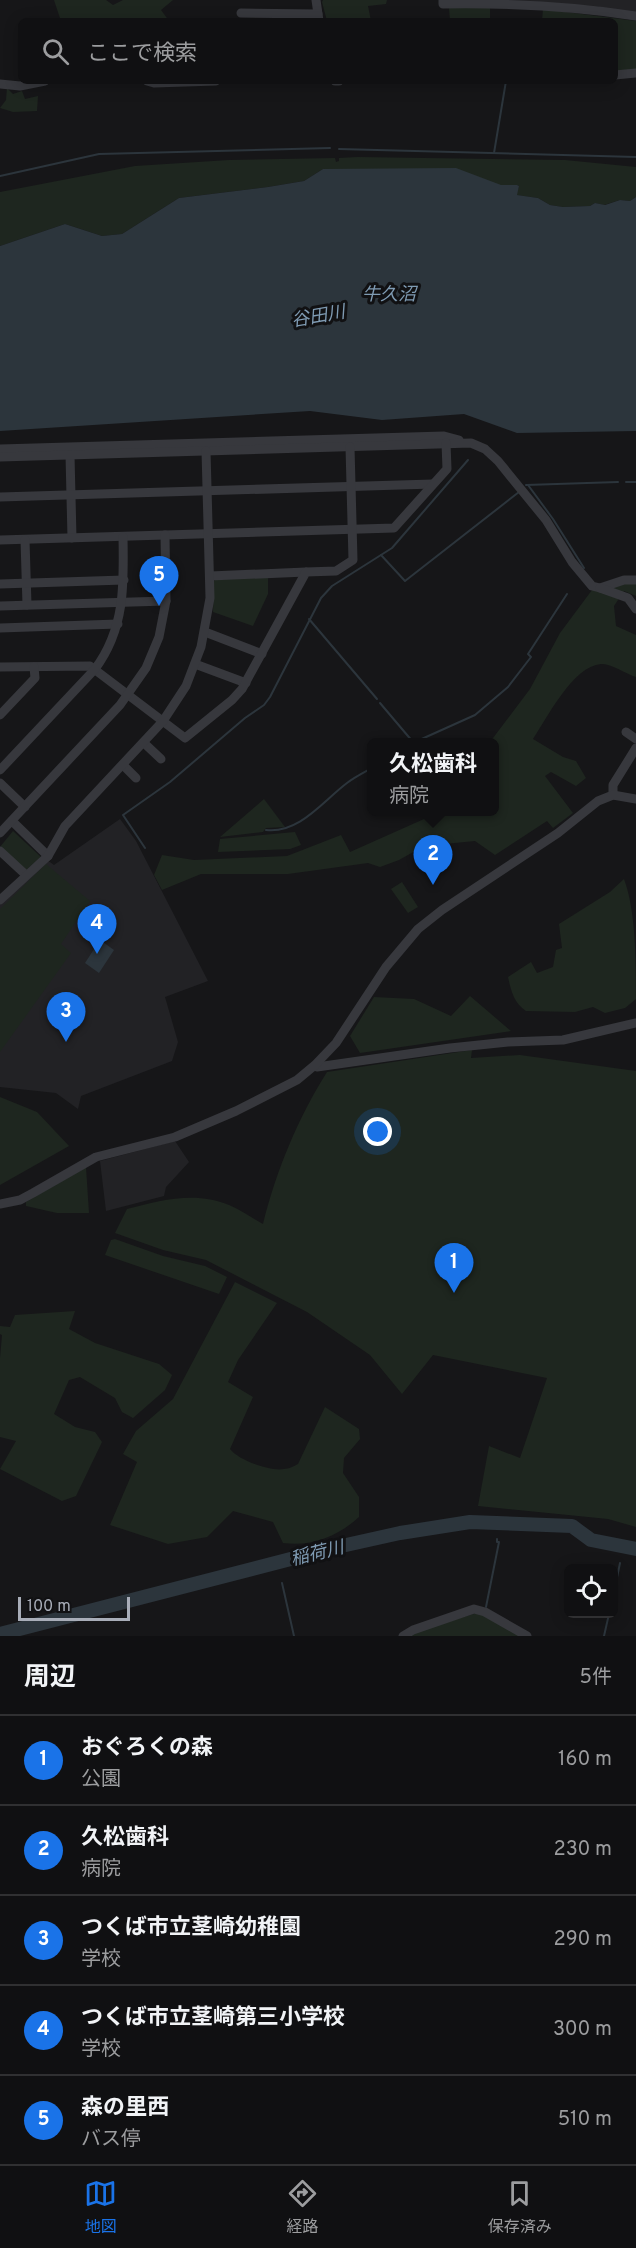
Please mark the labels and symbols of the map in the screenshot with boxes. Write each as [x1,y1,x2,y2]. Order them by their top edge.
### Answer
water label: 牛久沼 [362,284,419,307]
water label: 谷田川 [290,301,349,333]
pin: 5 [140,556,178,606]
pin: 2 [414,836,452,885]
pin: 4 [78,904,116,954]
pin: 3 [46,992,86,1042]
your location [363,1117,392,1146]
pin: 1 [434,1244,474,1293]
water label: 稲荷川 [288,1536,348,1572]
scale bar [18,1594,130,1622]

